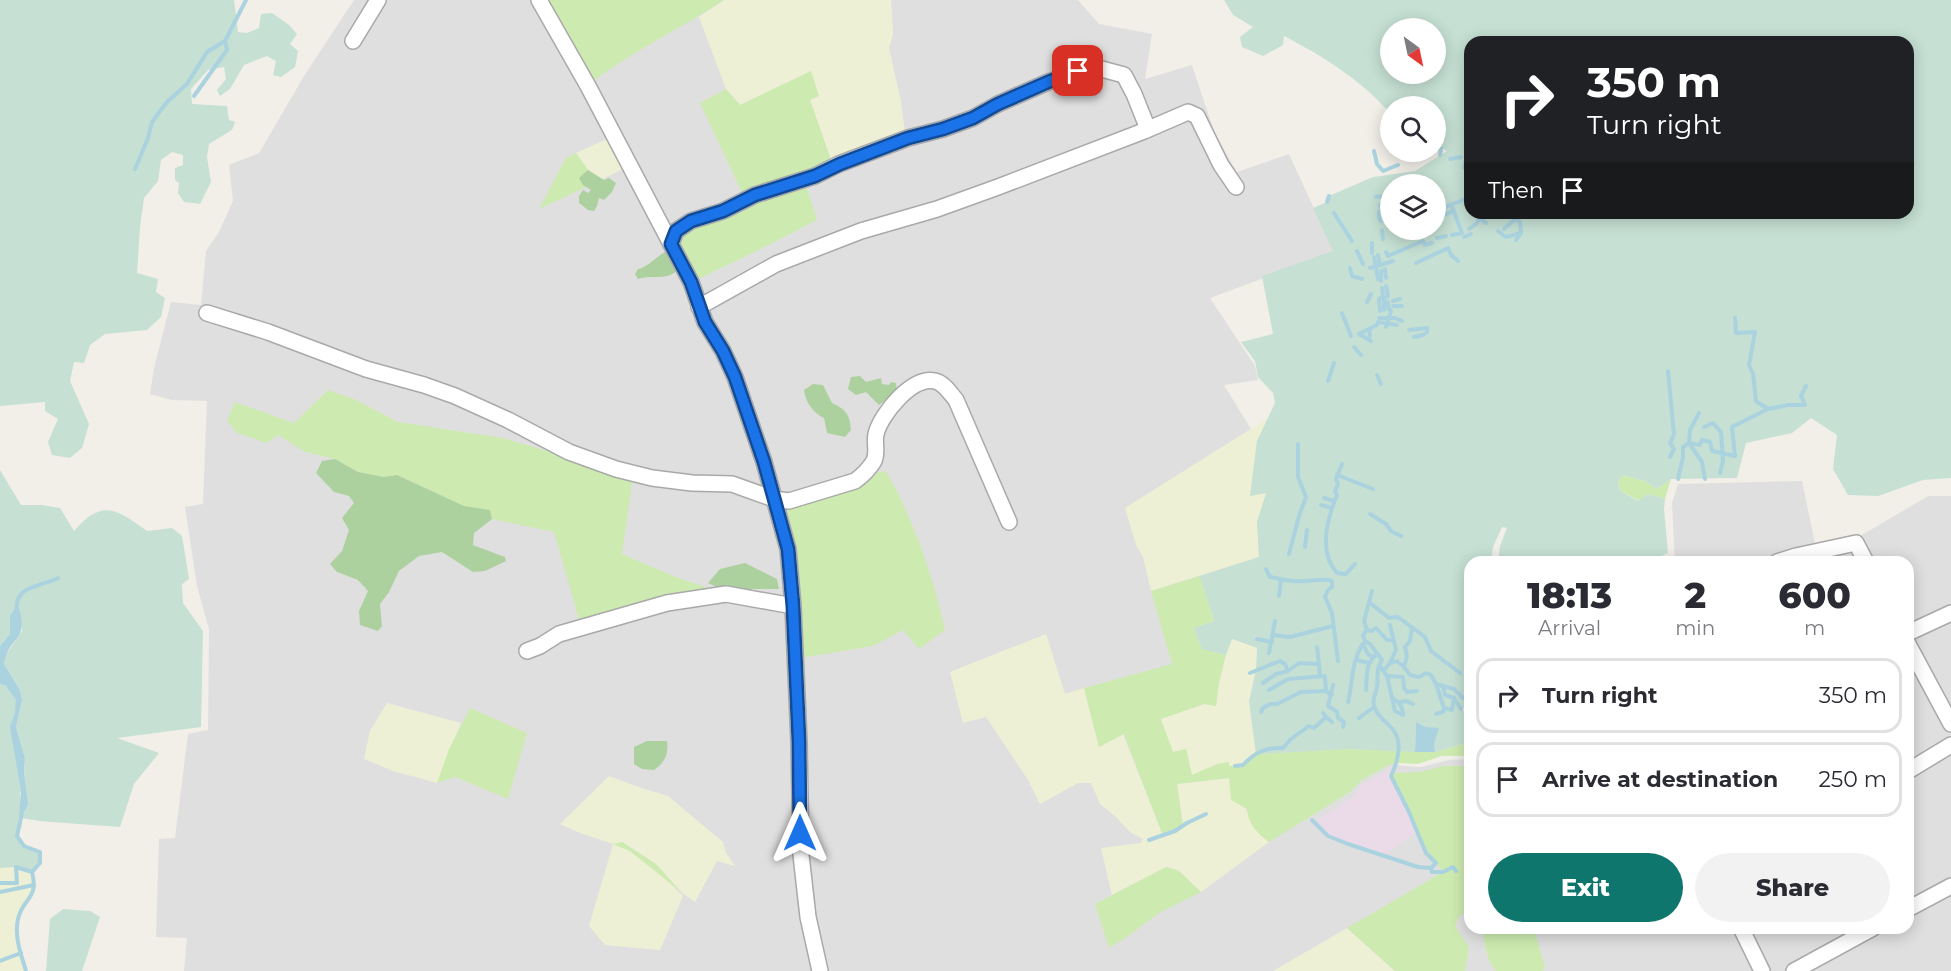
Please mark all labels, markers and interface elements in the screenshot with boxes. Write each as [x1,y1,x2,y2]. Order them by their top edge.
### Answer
north arrow [1380,18,1446,84]
map controls [1380,18,1446,240]
pin [1052,45,1103,96]
icon: arrive [1061,54,1094,87]
text: 350 m [1587,56,1721,108]
icon: right [1488,60,1566,138]
button: search [1380,96,1446,162]
text: Turn right [1587,108,1722,141]
button: layers [1380,174,1446,240]
icon: arrive [1556,174,1589,207]
text: Then [1488,177,1544,204]
text: 18:13 [1527,573,1612,617]
text: 2 [1684,573,1706,617]
text: 600 [1778,573,1851,617]
text: Arrival [1538,616,1601,640]
text: min [1675,616,1715,640]
text: m [1804,616,1825,640]
icon: right [1491,679,1524,712]
text: Turn right [1542,682,1657,709]
text: 350 m [1819,682,1887,709]
icon: arrive [1491,763,1524,796]
text: Arrive at destination [1542,766,1778,793]
text: 250 m [1818,766,1887,793]
position arrow [768,801,832,865]
button: Exit [1488,853,1683,922]
button: Share [1695,853,1890,922]

